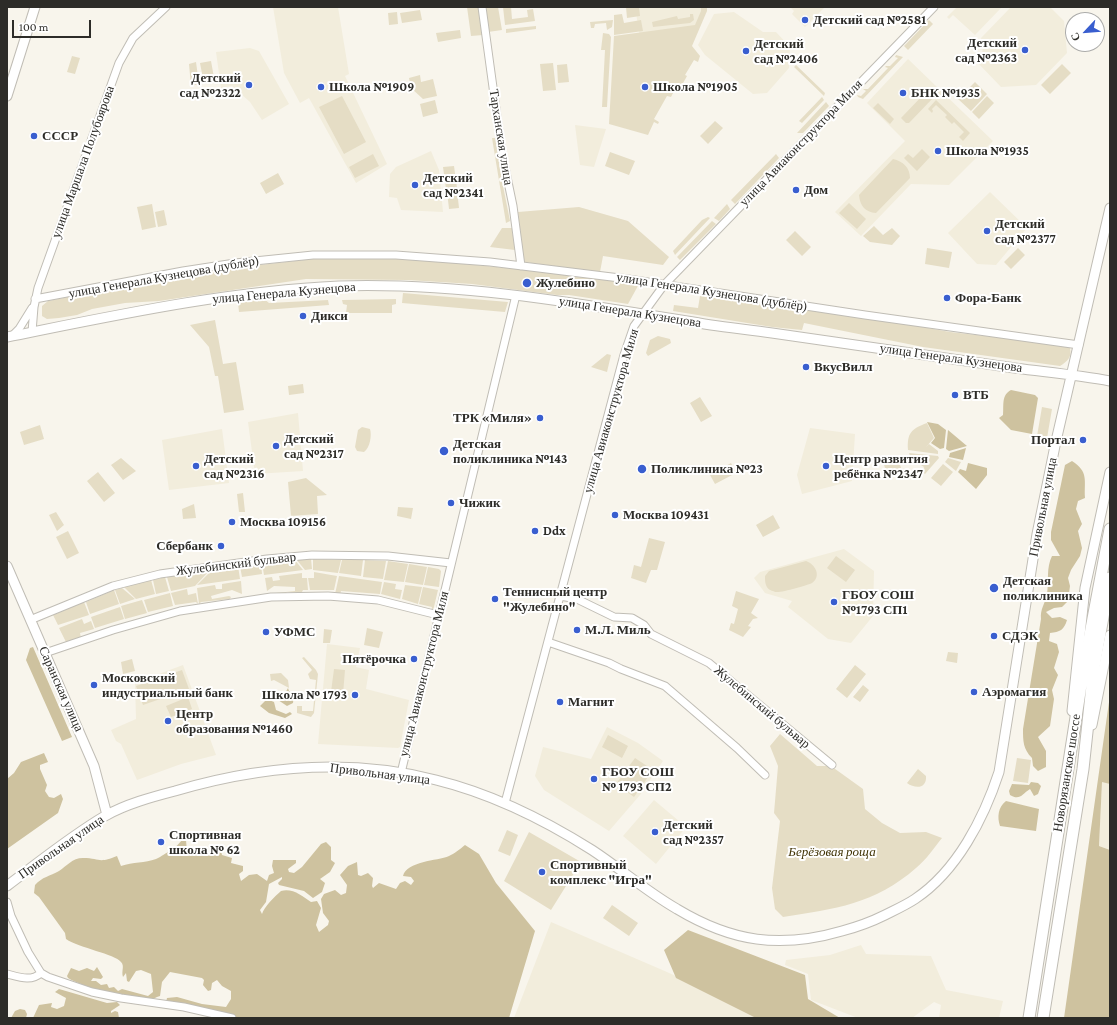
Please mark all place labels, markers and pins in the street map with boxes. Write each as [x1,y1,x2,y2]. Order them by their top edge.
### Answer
place label: Детский сад №2581 [813,12,926,28]
marker: Детский сад №2581 [800,15,810,25]
place label: Детский сад №2363 [955,35,1017,66]
place label: Детский сад №2406 [754,36,818,67]
marker: Детский сад №2363 [1020,45,1030,55]
marker: Детский сад №2406 [741,46,751,56]
place label: Детский сад №2322 [180,70,241,101]
place label: Школа №1909 [329,79,414,95]
place label: Школа №1905 [653,79,738,95]
marker: Детский сад №2322 [244,80,254,90]
marker: Школа №1909 [316,82,326,92]
marker: Школа №1905 [640,82,650,92]
place label: БНК №1935 [911,85,980,101]
marker: БНК №1935 [898,88,908,98]
place label: СССР [42,128,78,144]
marker: СССР [29,131,39,141]
place label: Школа №1935 [946,143,1029,159]
marker: Школа №1935 [933,146,943,156]
place label: Детский сад №2341 [423,170,483,201]
marker: Детский сад №2341 [410,180,420,190]
place label: Дом [804,182,828,198]
marker: Дом [791,185,801,195]
place label: Детский сад №2377 [995,216,1056,247]
marker: Детский сад №2377 [982,226,992,236]
place label: Жулебино [536,275,595,291]
marker: Жулебино [521,277,533,289]
place label: Фора-Банк [955,290,1021,306]
marker: Фора-Банк [942,293,952,303]
place label: Дикси [311,308,348,324]
marker: Дикси [298,311,308,321]
place label: ВкусВилл [814,359,873,375]
marker: ВкусВилл [801,362,811,372]
place label: ВТБ [963,387,989,403]
marker: ВТБ [950,390,960,400]
place label: ТРК «Миля» [453,410,532,426]
marker: ТРК «Миля» [535,413,545,423]
place label: Детский сад №2317 [284,431,344,462]
place label: Портал [1031,432,1075,448]
marker: Портал [1078,435,1088,445]
place label: Детская поликлиника №143 [453,436,567,467]
marker: Детский сад №2317 [271,441,281,451]
marker: Детская поликлиника №143 [438,445,450,457]
place label: Детский сад №2316 [204,451,265,482]
place label: Центр развития ребёнка №2347 [834,451,928,482]
marker: Детский сад №2316 [191,461,201,471]
place label: Поликлиника №23 [651,461,763,477]
marker: Центр развития ребёнка №2347 [821,461,831,471]
marker: Поликлиника №23 [636,463,648,475]
place label: Чижик [459,495,500,511]
marker: Чижик [446,498,456,508]
place label: Москва 109431 [623,507,709,523]
marker: Москва 109431 [610,510,620,520]
place label: Москва 109156 [240,514,326,530]
marker: Москва 109156 [227,517,237,527]
place label: Ddx [543,523,566,539]
marker: Ddx [530,526,540,536]
place label: Сбербанк [156,538,213,554]
marker: Сбербанк [216,541,226,551]
place label: Детская поликлиника [1003,573,1083,604]
marker: Детская поликлиника [988,582,1000,594]
place label: Теннисный центр "Жулебино" [503,584,607,615]
place label: ГБОУ СОШ №1793 СП1 [842,587,914,618]
marker: Теннисный центр "Жулебино" [490,594,500,604]
marker: ГБОУ СОШ №1793 СП1 [829,597,839,607]
place label: М.Л. Миль [585,622,651,638]
place label: УФМС [274,624,315,640]
marker: М.Л. Миль [572,625,582,635]
marker: УФМС [261,627,271,637]
place label: СДЭК [1002,628,1038,644]
marker: СДЭК [989,631,999,641]
place label: Пятёрочка [342,651,406,667]
marker: Пятёрочка [409,654,419,664]
place label: Московский индустриальный банк [102,670,233,701]
marker: Московский индустриальный банк [89,680,99,690]
place label: Аэромагия [982,684,1046,700]
place label: Школа № 1793 [262,687,347,703]
marker: Аэромагия [969,687,979,697]
marker: Школа № 1793 [350,690,360,700]
place label: Магнит [568,694,614,710]
marker: Магнит [555,697,565,707]
place label: Центр образования №1460 [176,706,293,737]
marker: Центр образования №1460 [163,716,173,726]
place label: ГБОУ СОШ № 1793 СП2 [602,764,674,795]
marker: ГБОУ СОШ № 1793 СП2 [589,774,599,784]
place label: Детский сад №2357 [663,817,724,848]
place label: Спортивная школа № 62 [169,827,241,858]
marker: Детский сад №2357 [650,827,660,837]
marker: Спортивная школа № 62 [156,837,166,847]
place label: Спортивный комплекс "Игра" [550,857,652,888]
marker: Спортивный комплекс "Игра" [537,867,547,877]

